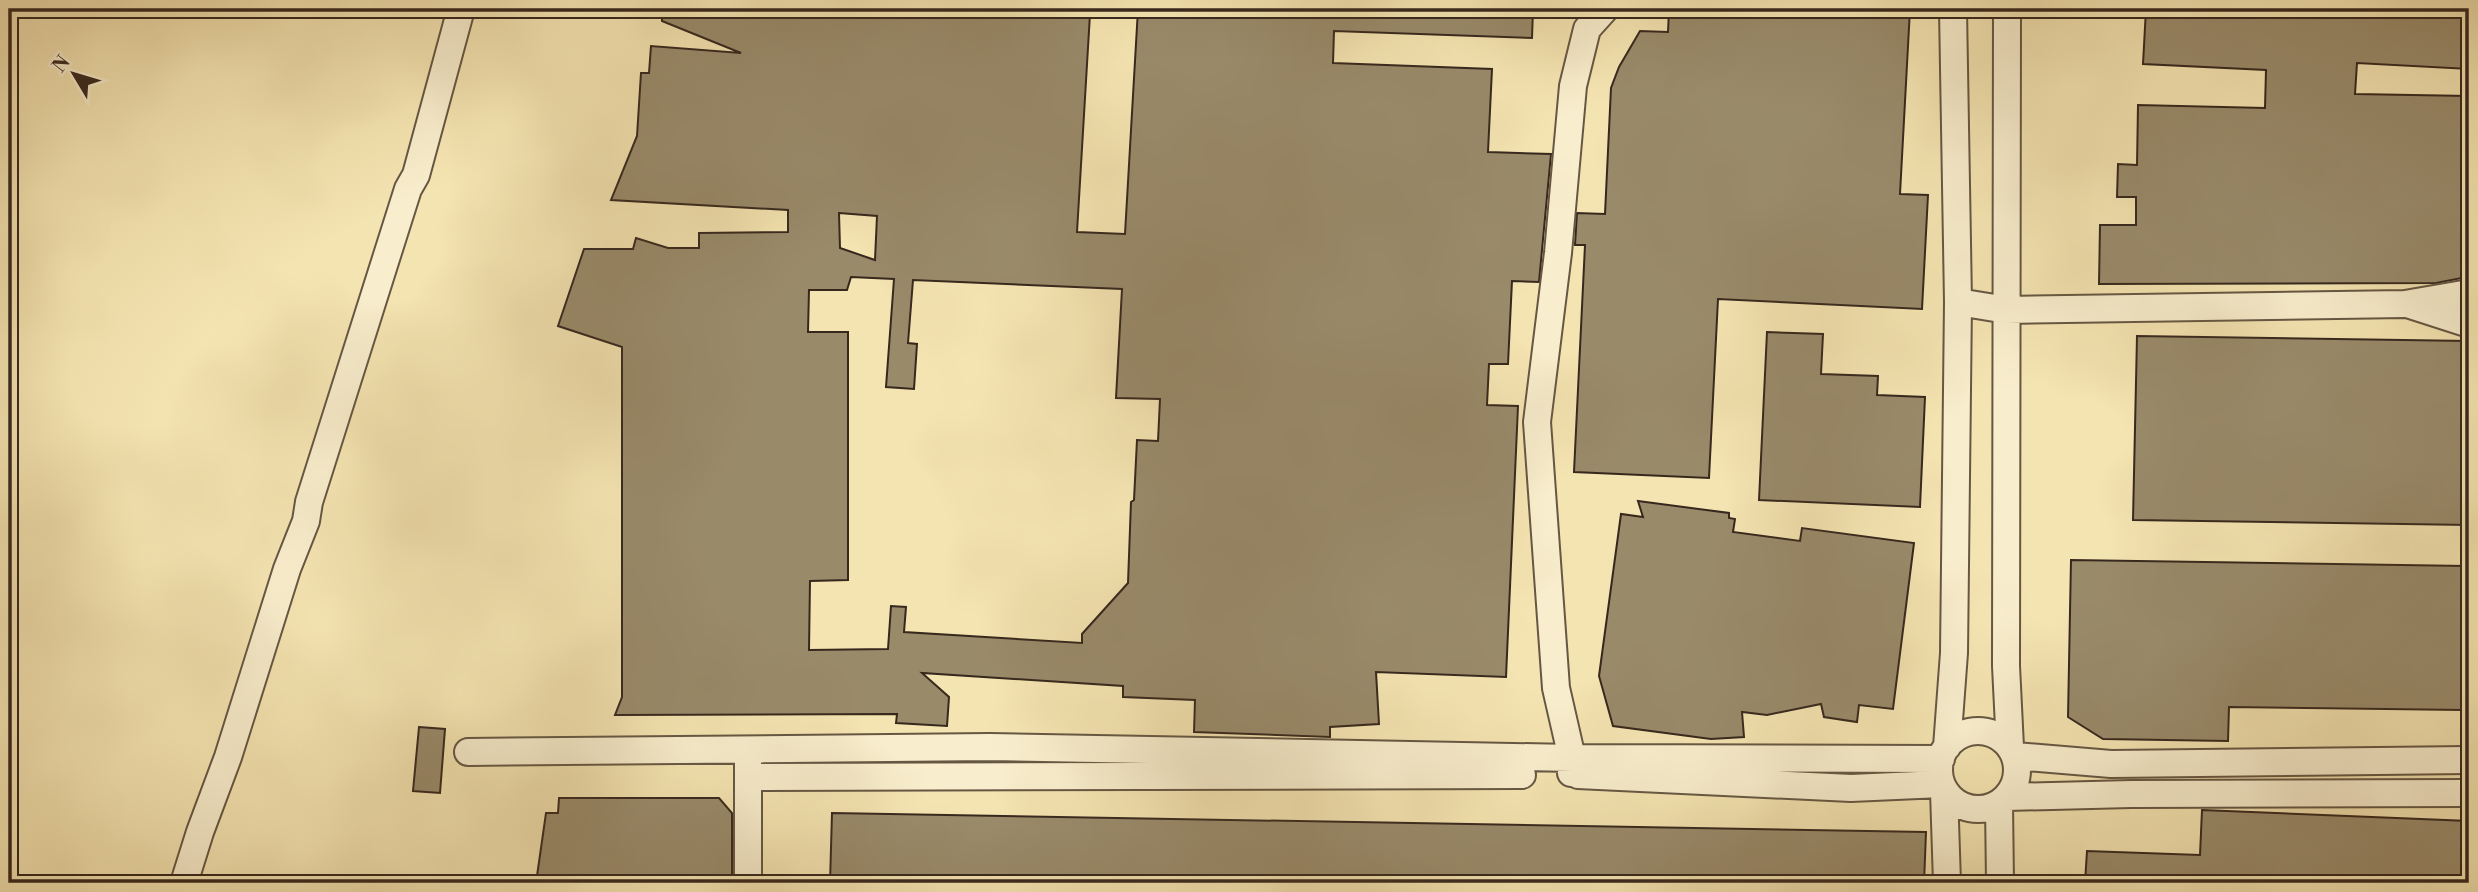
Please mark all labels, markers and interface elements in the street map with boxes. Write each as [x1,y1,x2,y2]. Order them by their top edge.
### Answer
north arrow [38,38,108,108]
text: N [47,51,75,77]

